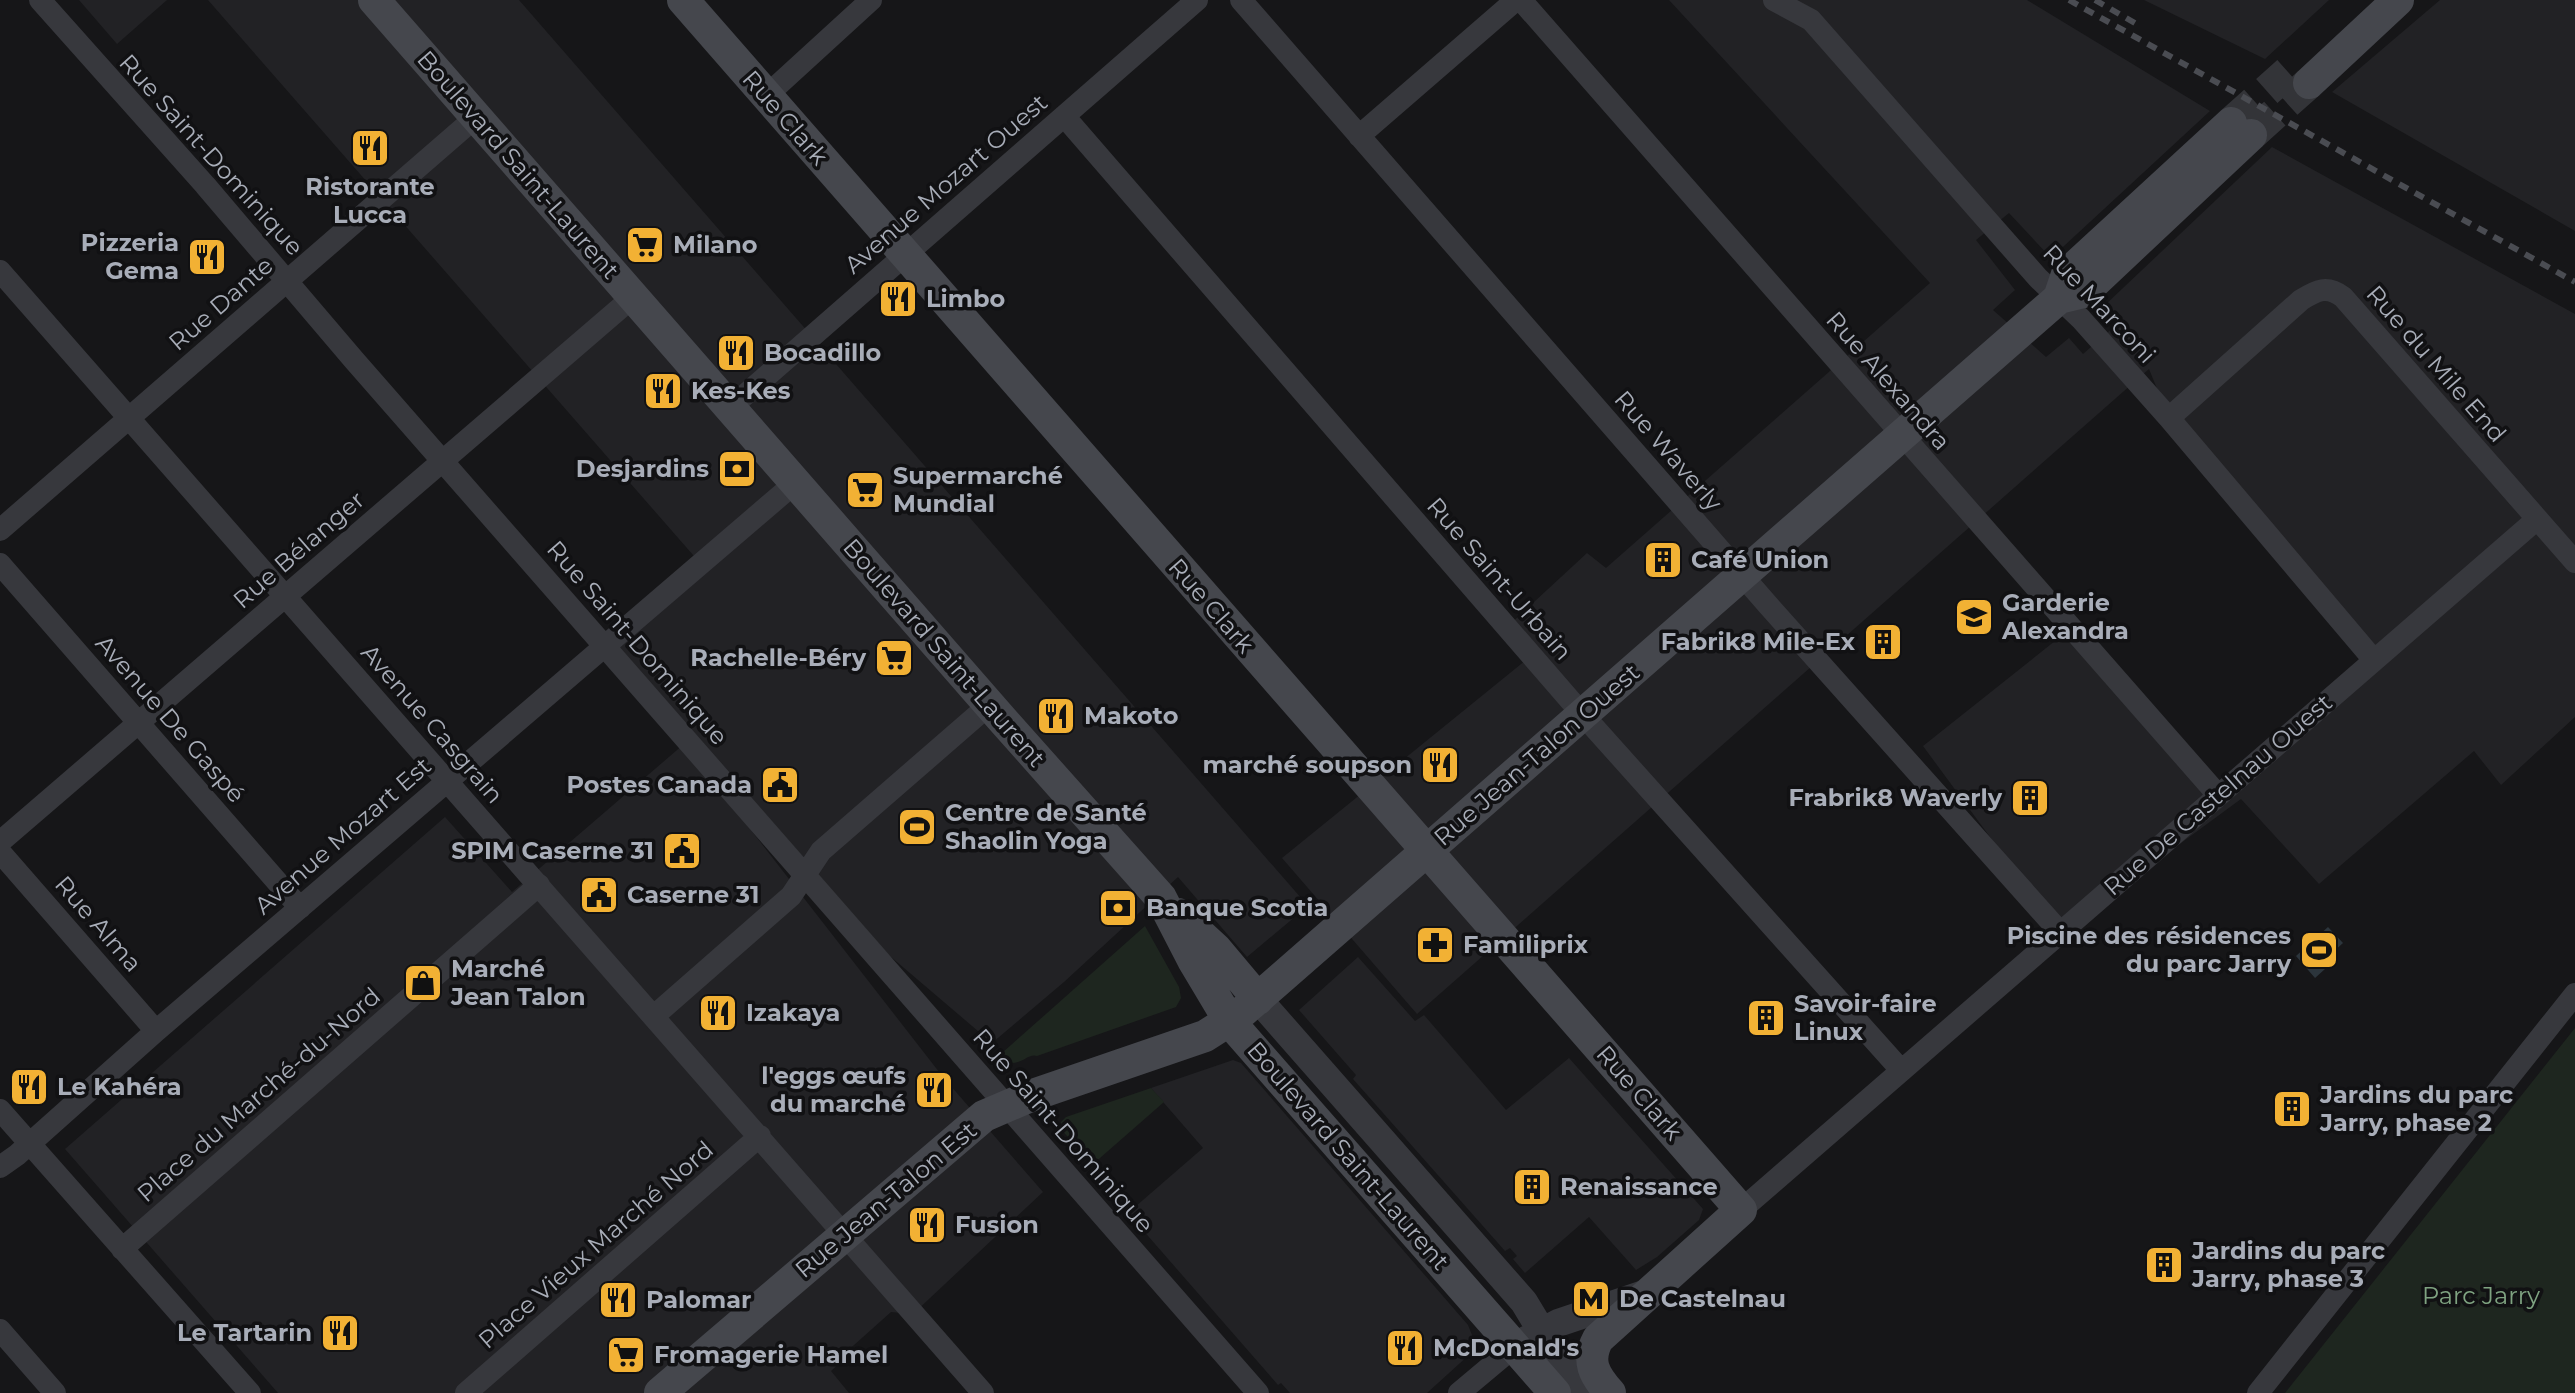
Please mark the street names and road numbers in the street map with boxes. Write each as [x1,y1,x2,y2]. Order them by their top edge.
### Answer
street label: Boulevard Saint-Laurent [411,45,626,285]
street label: Rue Saint-Dominique [113,48,309,261]
street label: Rue Clark [736,65,835,171]
street label: Avenue Mozart Ouest [838,87,1053,280]
street label: Rue Marconi [2037,238,2162,369]
street label: Rue Dante [163,251,279,357]
street label: Rue du Mile End [2360,279,2512,448]
street label: Rue Alexandra [1820,305,1956,456]
street label: Rue Waverly [1608,385,1728,517]
street label: Rue Bélanger [227,485,370,614]
street label: Rue Saint-Urbain [1421,491,1578,666]
street label: Boulevard Saint-Laurent [837,533,1052,773]
street label: Rue Saint-Dominique [541,535,734,751]
street label: Rue Clark [1162,553,1261,659]
street label: Avenue De Gaspé [90,629,251,808]
street label: Avenue Casgrain [355,638,509,809]
street label: Rue Jean-Talon Ouest [1428,657,1645,852]
street label: Rue De Castelnau Ouest [2098,687,2338,902]
street label: Avenue Mozart Est [248,751,437,920]
street label: Rue Alma [49,870,148,978]
street label: Place du Marché-du-Nord [131,981,386,1208]
street label: Rue Saint-Dominique [967,1023,1160,1239]
street label: Boulevard Saint-Laurent [1241,1036,1456,1276]
street label: Rue Clark [1590,1040,1689,1146]
street label: Rue Jean-Talon Est [789,1115,982,1284]
street label: Place Vieux Marché Nord [472,1135,719,1354]

